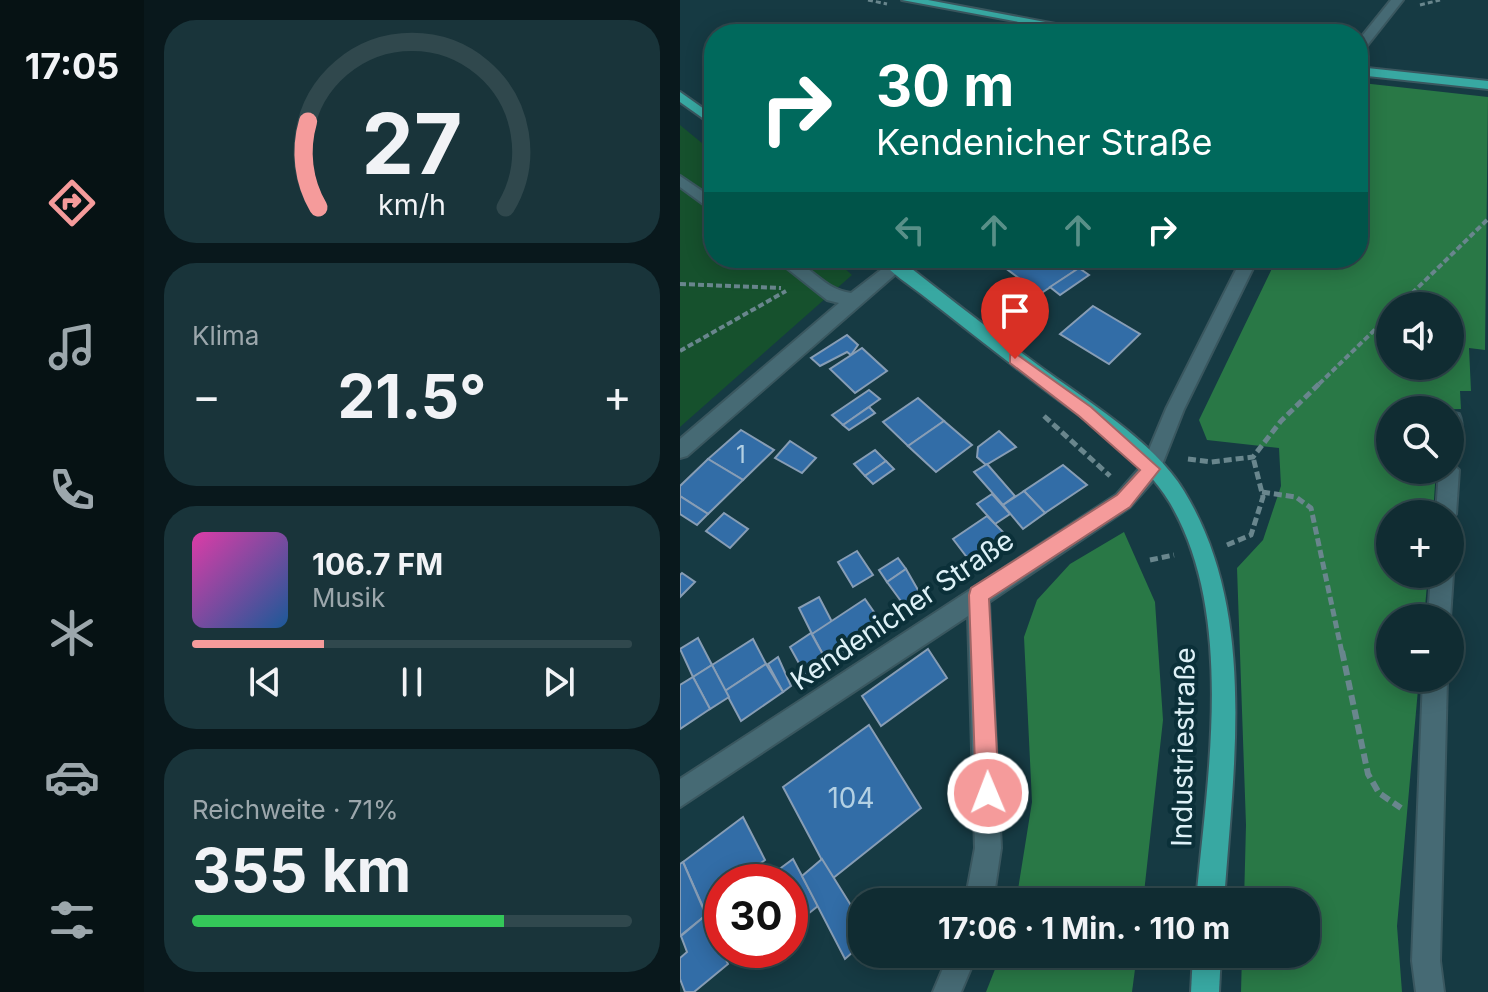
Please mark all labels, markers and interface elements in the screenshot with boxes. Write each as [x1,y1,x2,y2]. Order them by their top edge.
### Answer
text: 17:05 [25,44,119,88]
text: 30 m [876,52,1014,120]
icon: right [744,56,848,160]
text: 27 [362,92,462,193]
text: Kendenicher Straße [876,120,1212,164]
icon: directions [44,175,100,231]
text: km/h [378,187,446,222]
icon: left [888,208,932,252]
icon: ahead [972,208,1016,252]
icon: ahead [1056,208,1100,252]
icon: right [1140,208,1184,252]
pin [981,277,1049,359]
icon: arrive [993,289,1037,333]
map controls [1376,292,1464,692]
button: sound [1376,292,1464,380]
icon: music [44,319,100,375]
text: Klima [192,320,259,351]
text: 21.5° [338,360,486,432]
text: − [192,369,221,423]
text: + [603,369,632,423]
button: search [1376,396,1464,484]
house number: 1 [736,440,746,469]
icon: phone [44,462,100,518]
button: + [1376,500,1464,588]
street label: Kendenicher Straße [784,523,1020,697]
text: 106.7 FM [312,546,443,582]
text: Musik [312,582,385,613]
button: − [1376,604,1464,692]
icon: climate [44,605,100,661]
street label: Industriestraße [1164,647,1202,847]
icon: previous [243,660,287,704]
icon: pause [390,660,434,704]
icon: next [537,660,581,704]
icon: car [44,749,100,805]
position arrow [946,751,1030,835]
house number: 104 [827,781,875,815]
text: Reichweite · 71% [192,794,399,825]
text: 355 km [192,834,411,906]
speed limit sign: 30 [704,864,808,968]
icon: filters [44,892,100,948]
text: 17:06 · 1 Min. · 110 m [938,910,1230,946]

